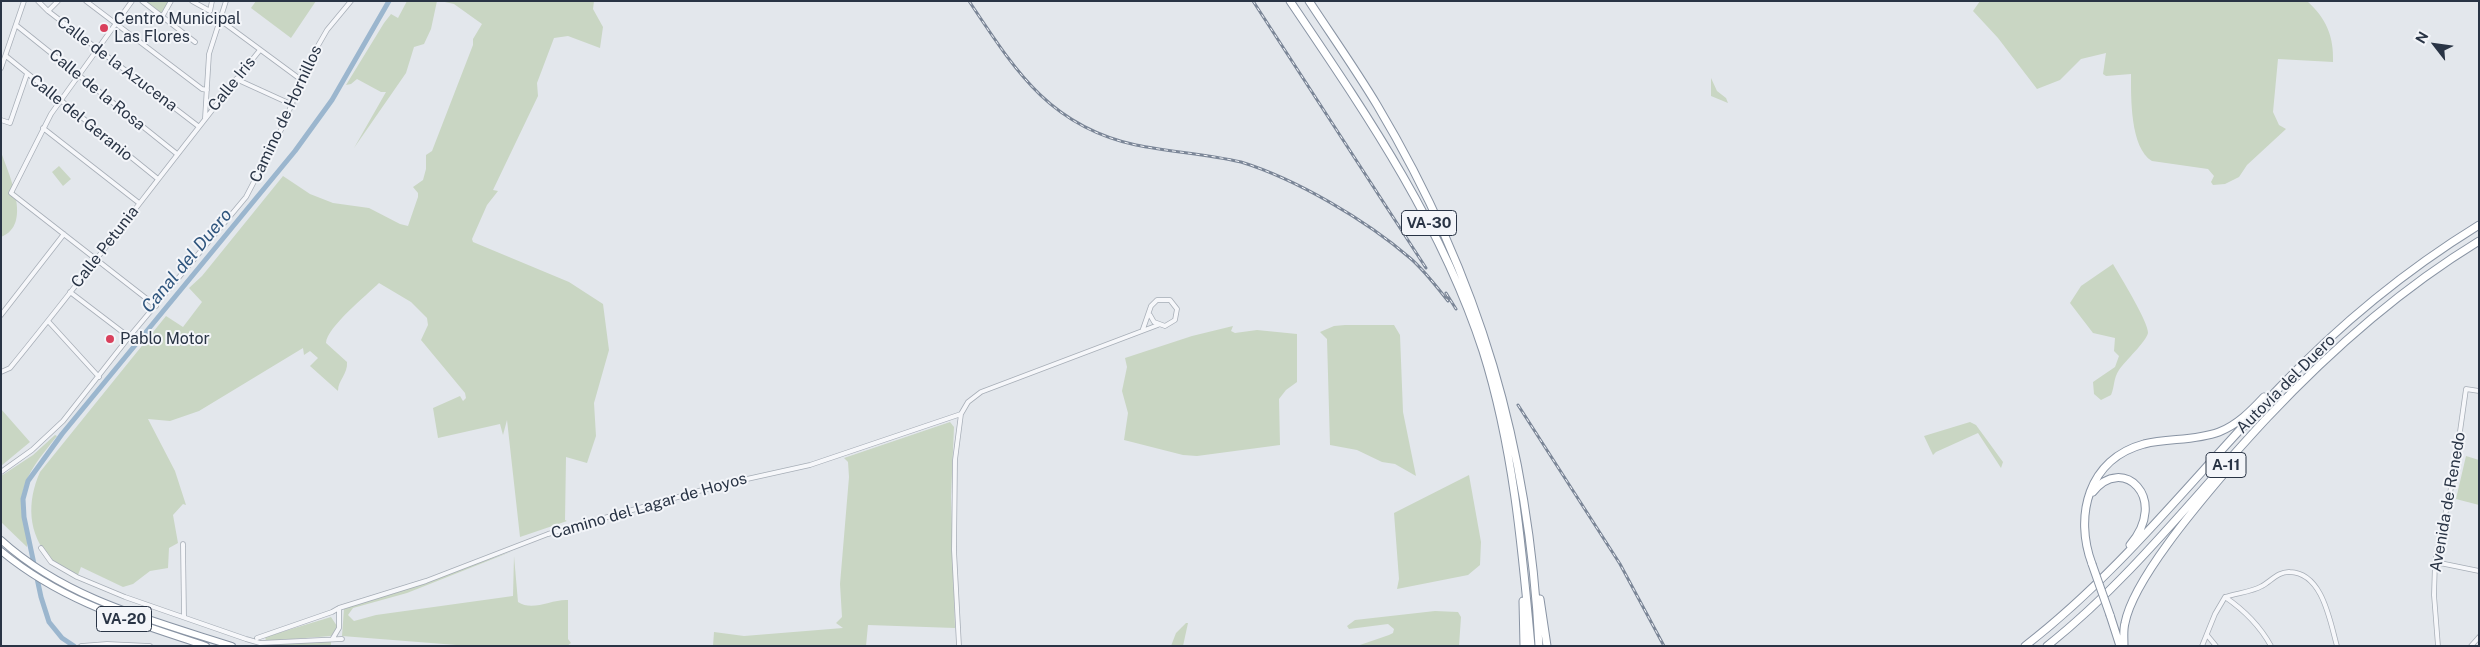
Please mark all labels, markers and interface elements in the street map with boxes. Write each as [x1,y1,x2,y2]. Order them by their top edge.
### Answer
place label: Centro Municipal Las Flores [114,9,241,47]
street label: Calle de la Azucena [53,12,181,116]
north arrow [2410,20,2460,70]
marker: Centro Municipal Las Flores [98,22,110,34]
text: N [2412,29,2432,46]
street label: Camino de Hornillos [246,42,326,186]
street label: Calle de la Rosa [45,45,149,135]
street label: Calle Iris [204,53,260,115]
street label: Calle del Geranio [26,71,136,165]
street label: Calle Petunia [67,202,143,292]
water label: Canal del Duero [137,205,237,317]
road number: VA-30 [1402,210,1456,236]
place label: Pablo Motor [120,329,210,349]
street label: Autovía del Duero [2233,331,2339,437]
marker: Pablo Motor [104,333,116,345]
street label: Avenida de Renedo [2426,430,2470,574]
road number: A-11 [2206,452,2246,478]
street label: Camino del Lagar de Hoyos [549,469,749,543]
road number: VA-20 [96,606,152,632]

